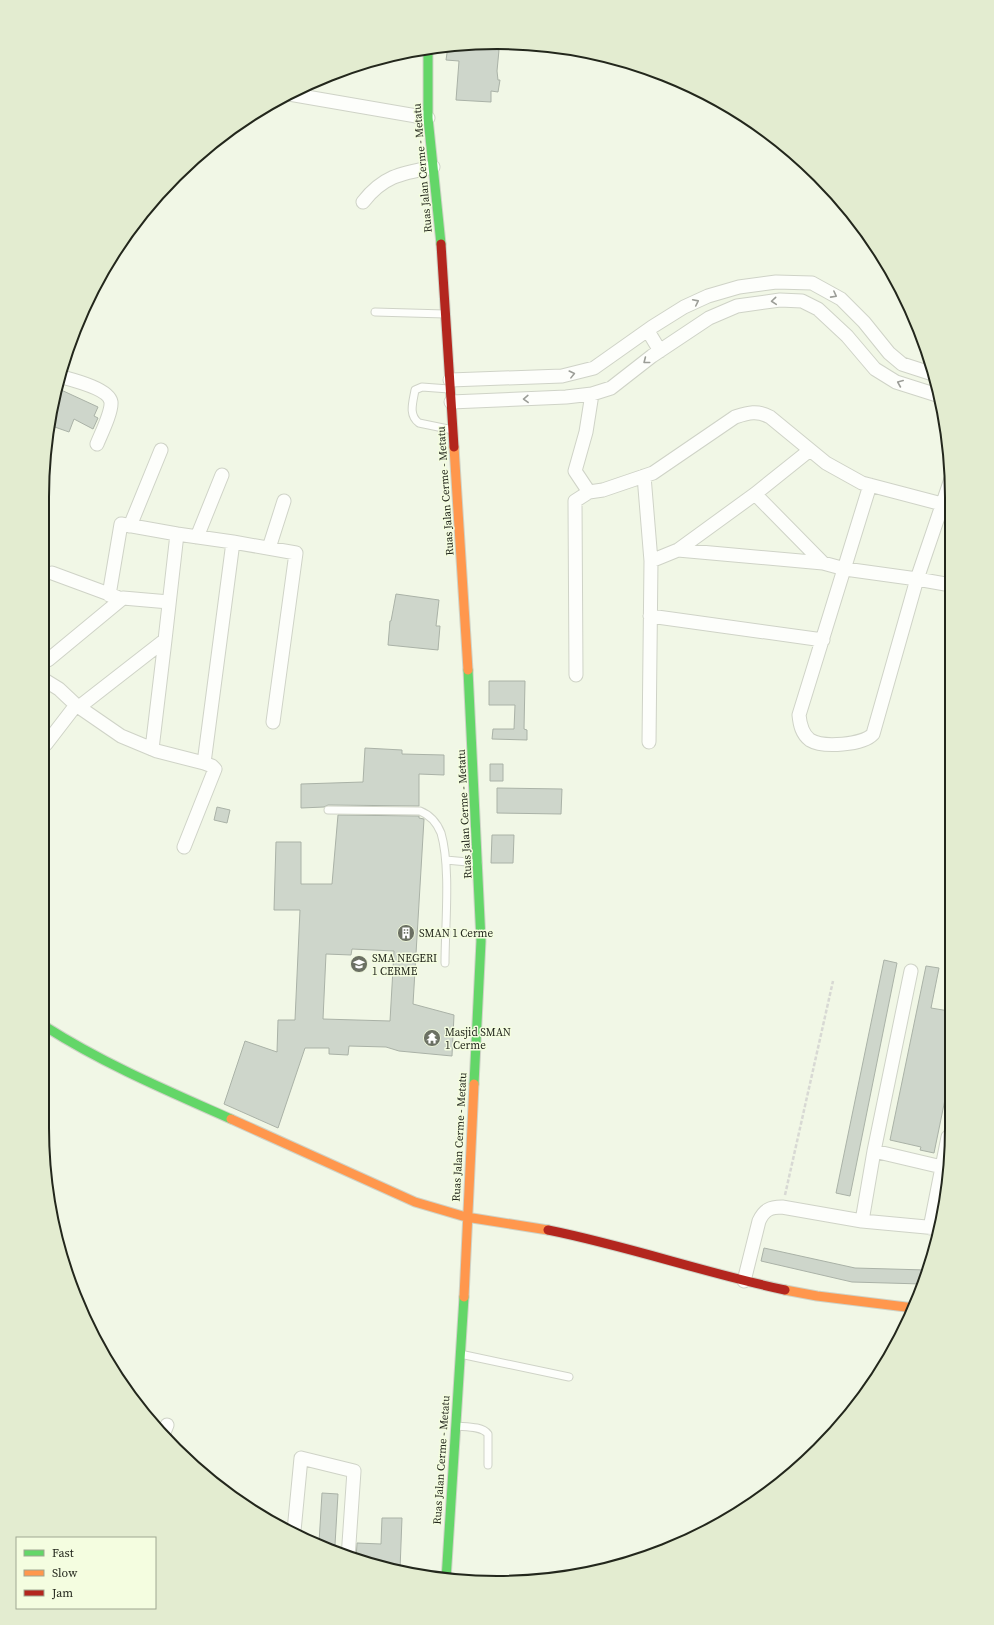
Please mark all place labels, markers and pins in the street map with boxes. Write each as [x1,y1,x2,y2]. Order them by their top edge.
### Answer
building icon: SMAN 1 Cerme [396,923,416,943]
place label: SMAN 1 Cerme [419,926,493,941]
place label: SMA NEGERI 1 CERME [372,951,437,979]
school or university icon: SMA NEGERI 1 CERME [349,954,369,974]
place label: Masjid SMAN 1 Cerme [445,1025,511,1053]
temple icon: Masjid SMAN 1 Cerme [422,1028,442,1048]

